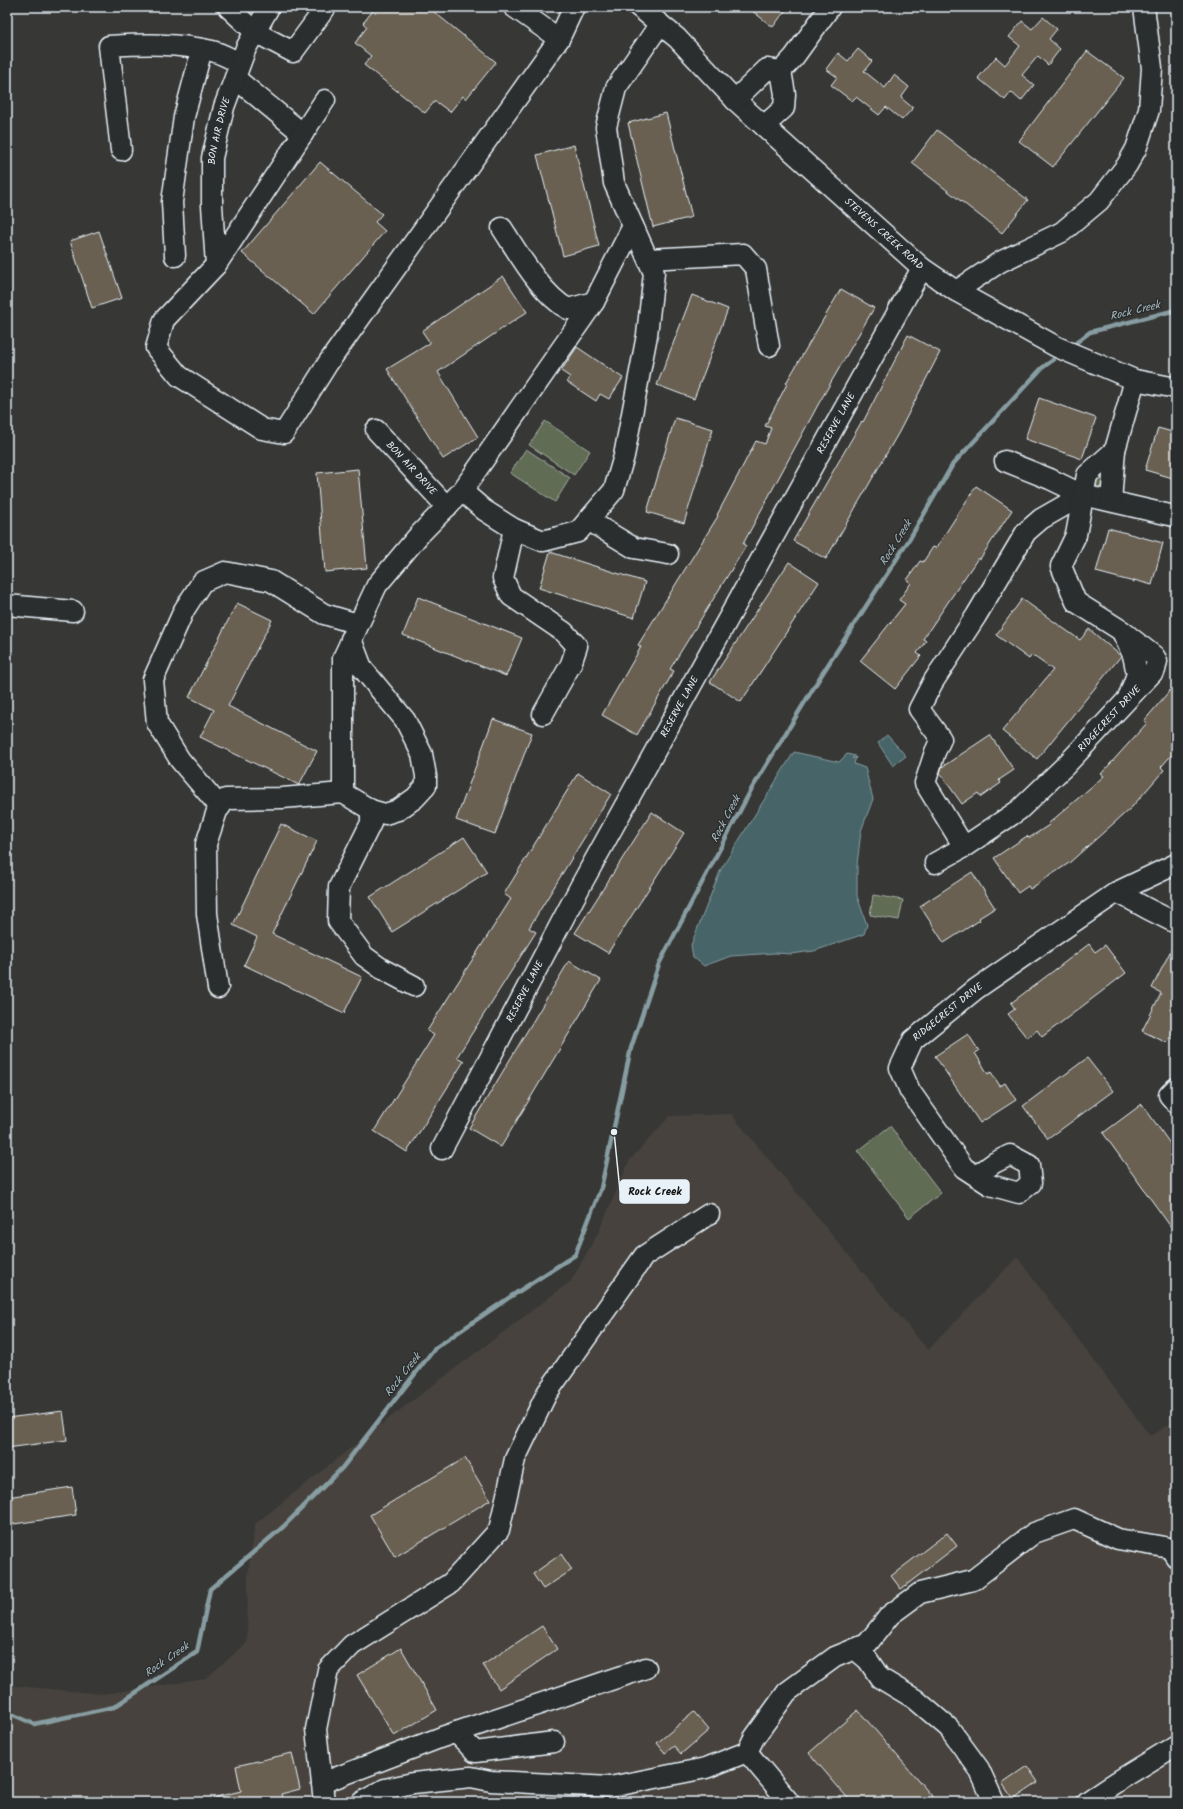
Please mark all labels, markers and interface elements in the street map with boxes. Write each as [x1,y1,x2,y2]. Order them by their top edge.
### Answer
street label: BON AIR DRIVE [204,94,235,165]
street label: STEVENS CREEK ROAD [841,194,927,274]
water label: Rock Creek [1108,296,1164,326]
street label: RESERVE LANE [813,389,860,457]
street label: BON AIR DRIVE [382,437,441,500]
water label: Rock Creek [875,515,918,569]
street label: RESERVE LANE [656,672,704,740]
street label: RIDGECREST DRIVE [1074,681,1146,756]
water label: Rock Creek [706,791,747,846]
street label: RESERVE LANE [502,957,548,1025]
street label: RIDGECREST DRIVE [909,978,987,1045]
callout: Rock Creek [620,1180,689,1203]
text: Rock Creek [628,1183,682,1201]
water label: Rock Creek [380,1348,427,1401]
water label: Rock Creek [141,1637,195,1682]

